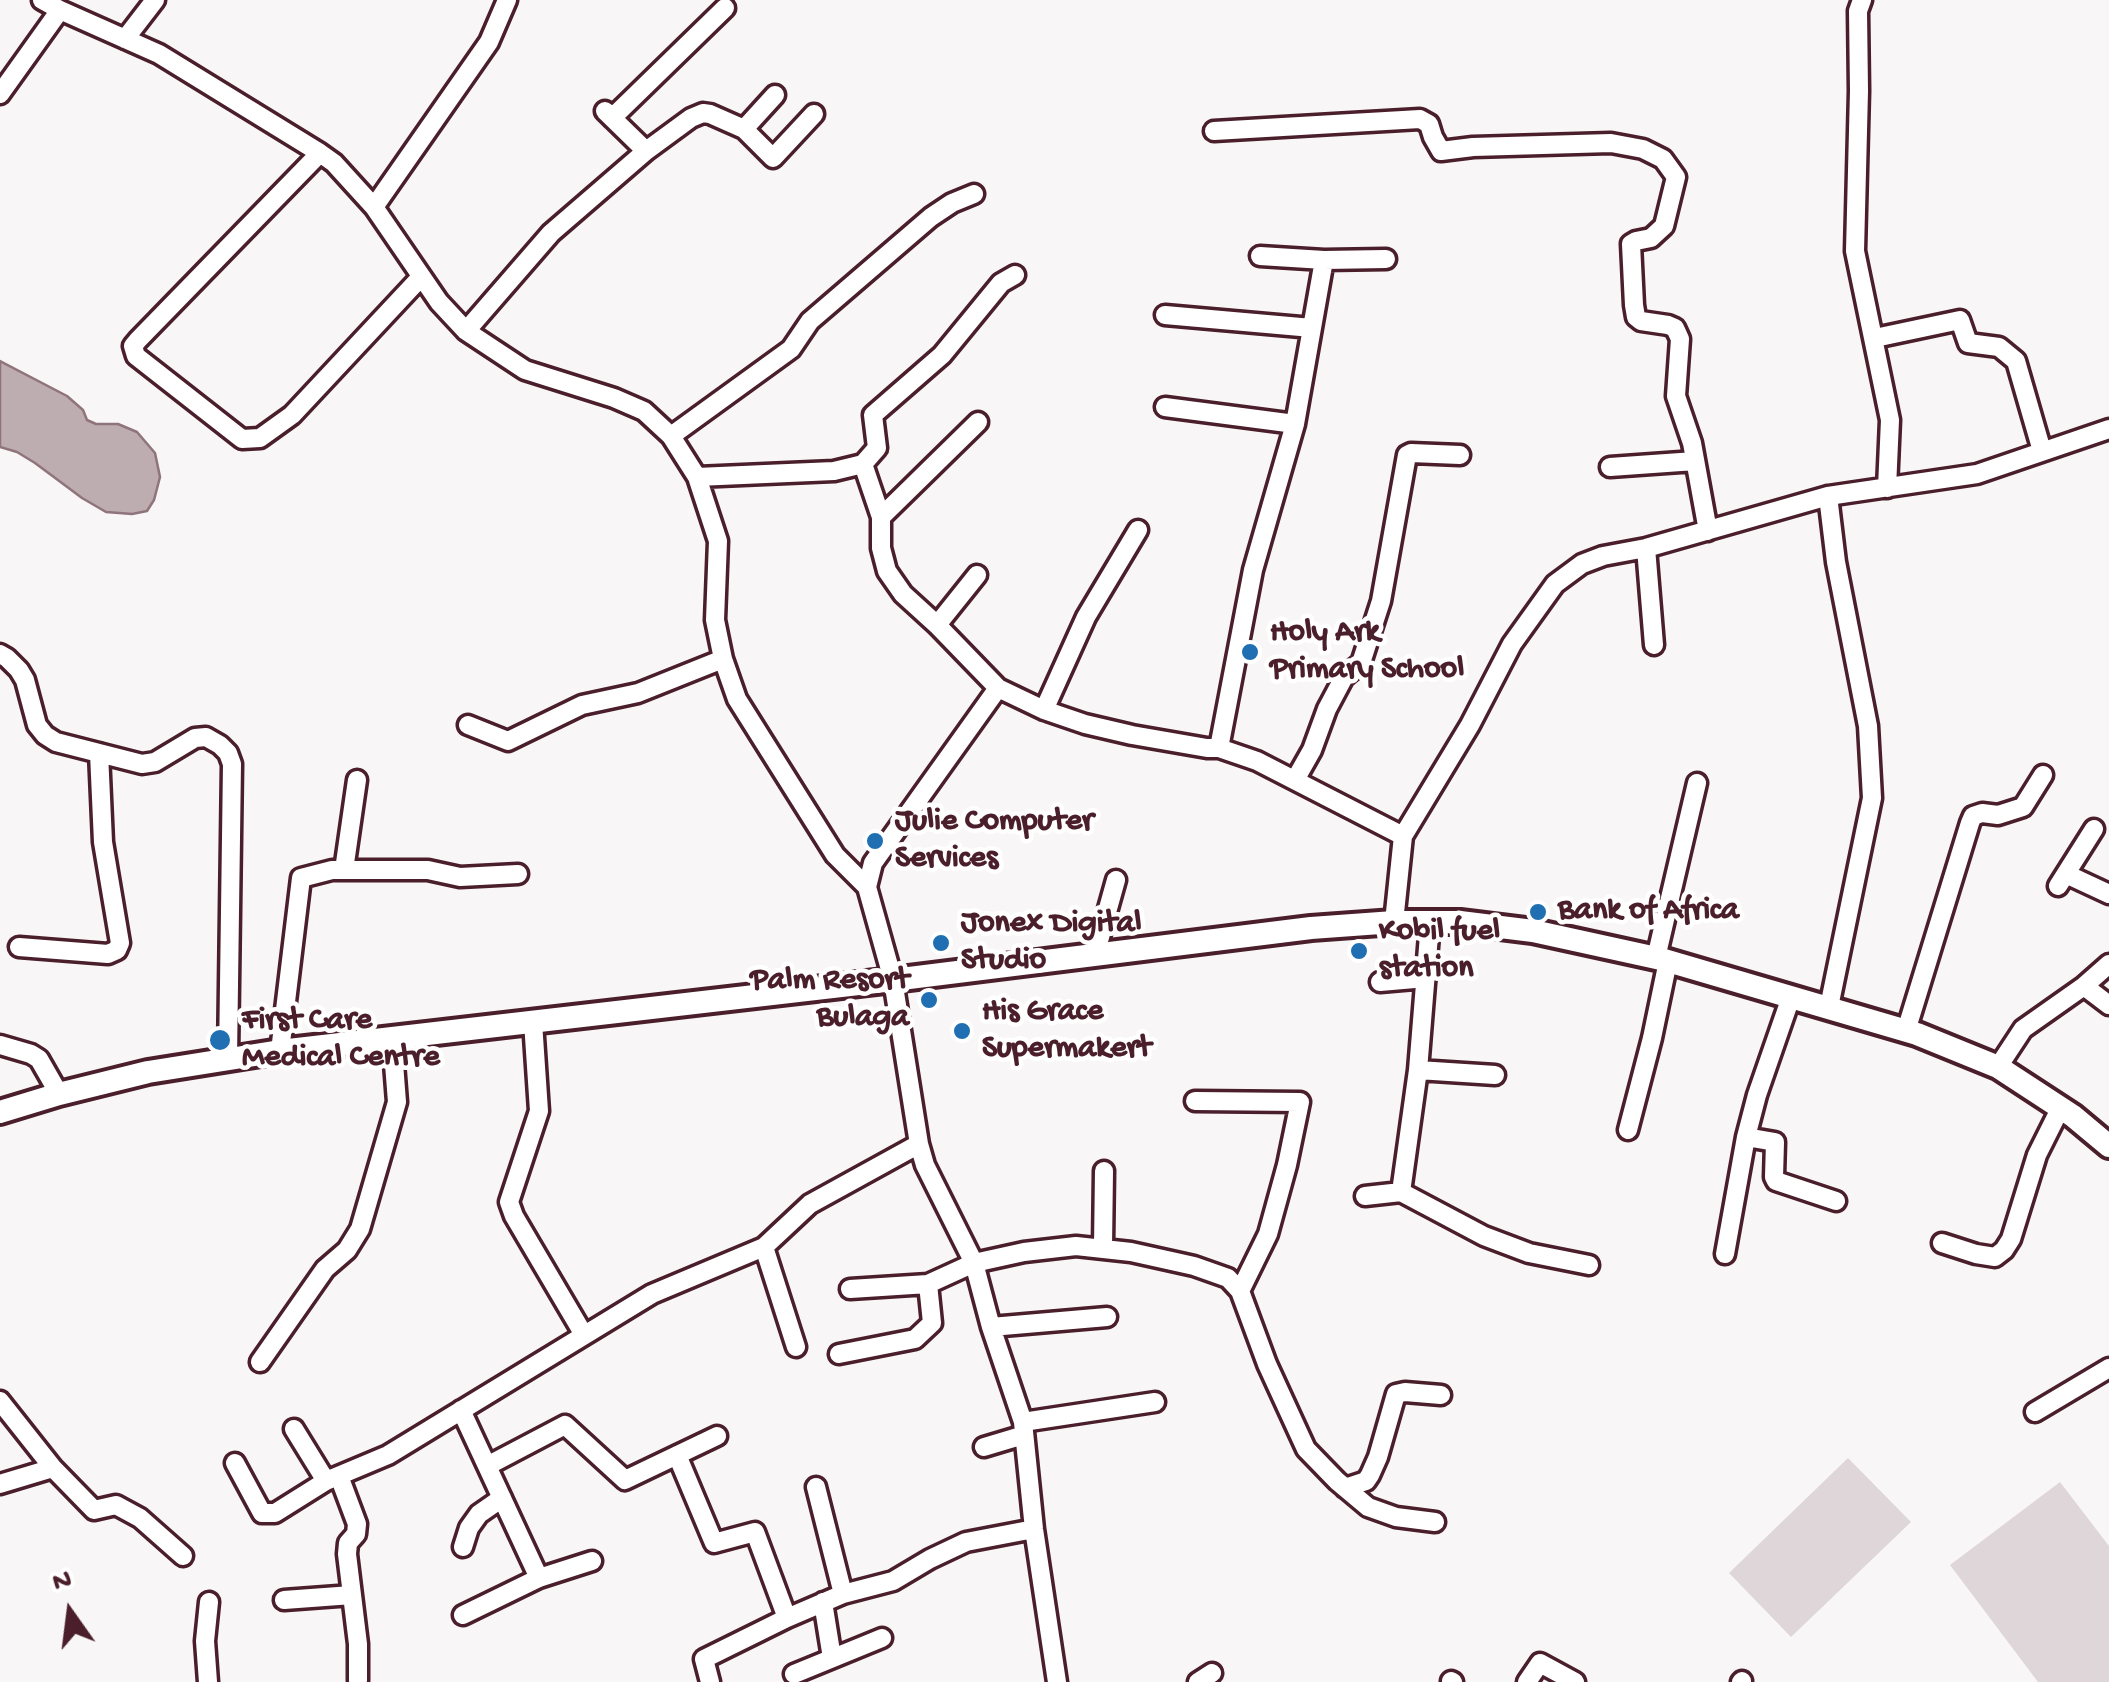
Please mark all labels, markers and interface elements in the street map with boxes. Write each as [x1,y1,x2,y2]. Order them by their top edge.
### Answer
place label: Holy Ark Primary School [1270,615,1464,690]
marker: Holy Ark Primary School [1239,641,1261,663]
place label: Julie Computer Services [895,804,1093,879]
marker: Julie Computer Services [864,830,886,852]
place label: Bank of Africa [1558,893,1739,931]
marker: Bank of Africa [1527,901,1549,923]
place label: Jonex Digital Studio [961,906,1142,981]
place label: Kobil fuel station [1379,914,1500,989]
marker: Jonex Digital Studio [930,932,952,954]
marker: Kobil fuel station [1348,940,1370,962]
place label: Palm Resort Bulaga [750,963,909,1038]
marker: Palm Resort Bulaga [918,989,940,1011]
place label: His Grace Supermakert [982,994,1151,1069]
place label: First Care Medical Centre [242,1003,440,1078]
marker: His Grace Supermakert [951,1020,973,1042]
marker: First Care Medical Centre [207,1027,233,1053]
north arrow [20,1562,120,1662]
text: N [50,1564,75,1601]

